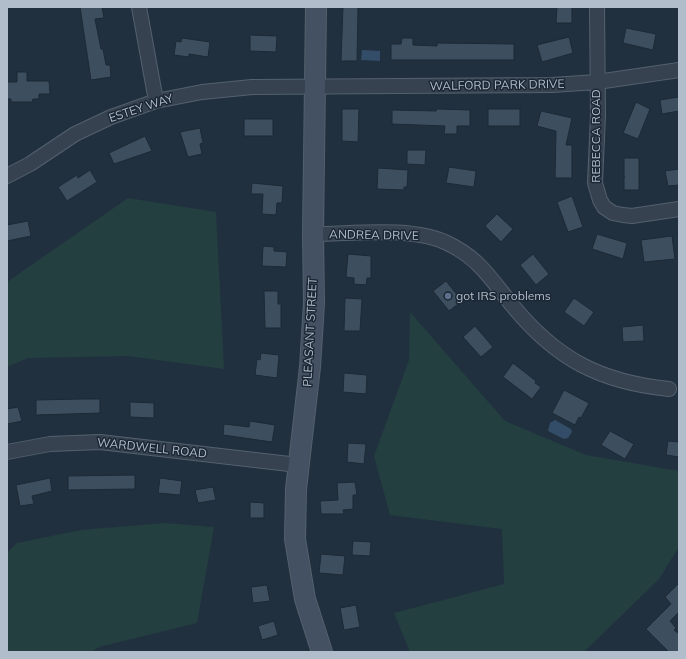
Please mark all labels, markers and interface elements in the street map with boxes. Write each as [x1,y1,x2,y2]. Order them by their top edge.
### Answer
street label: WALFORD PARK DRIVE [429,76,565,93]
street label: REBECCA ROAD [588,89,603,183]
street label: ESTEY WAY [107,90,176,125]
street label: ANDREA DRIVE [329,226,419,243]
street label: PLEASANT STREET [299,276,320,387]
place label: got IRS problems [456,288,551,303]
marker: got IRS problems [443,291,453,301]
street label: WARDWELL ROAD [96,434,208,461]

